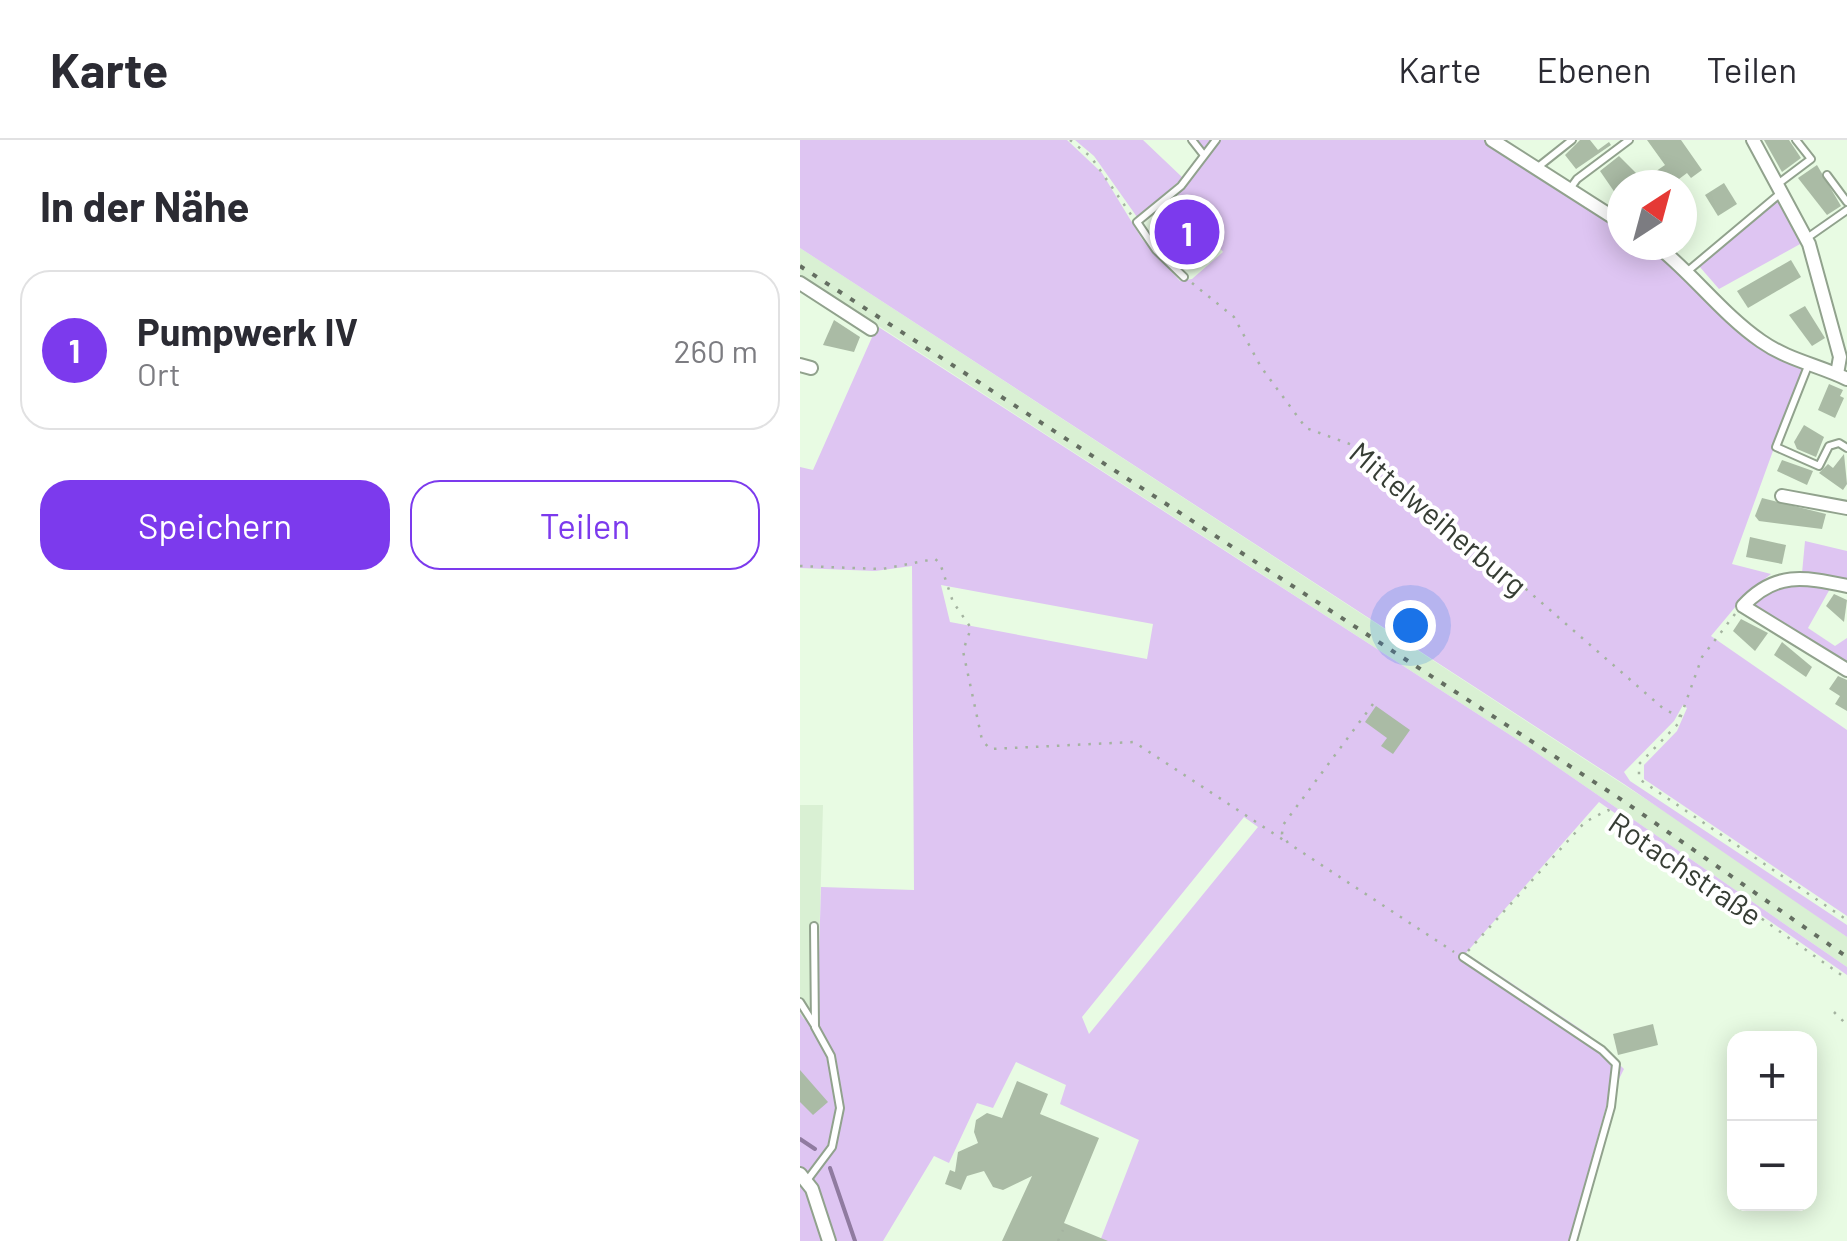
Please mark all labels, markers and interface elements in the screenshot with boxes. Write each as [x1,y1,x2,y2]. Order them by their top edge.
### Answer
text: Karte [50,40,168,98]
text: Karte [1398,48,1482,90]
text: Ebenen [1537,48,1651,90]
text: Teilen [1706,48,1797,90]
north arrow [1607,170,1697,260]
text: In der Nähe [40,180,249,230]
pin: 1 [1154,194,1220,270]
text: Pumpwerk IV [137,308,358,354]
text: 1 [69,331,80,369]
text: 260 m [673,331,758,369]
text: Ort [137,354,181,392]
street label: Mittelweiherburg [1343,433,1535,603]
button: Speichern [40,480,390,570]
button: Teilen [410,480,760,570]
your location [1385,600,1436,651]
street label: Rotachstraße [1603,804,1769,932]
map controls [1727,1031,1817,1211]
button: + [1727,1031,1817,1121]
button: − [1727,1121,1817,1211]

